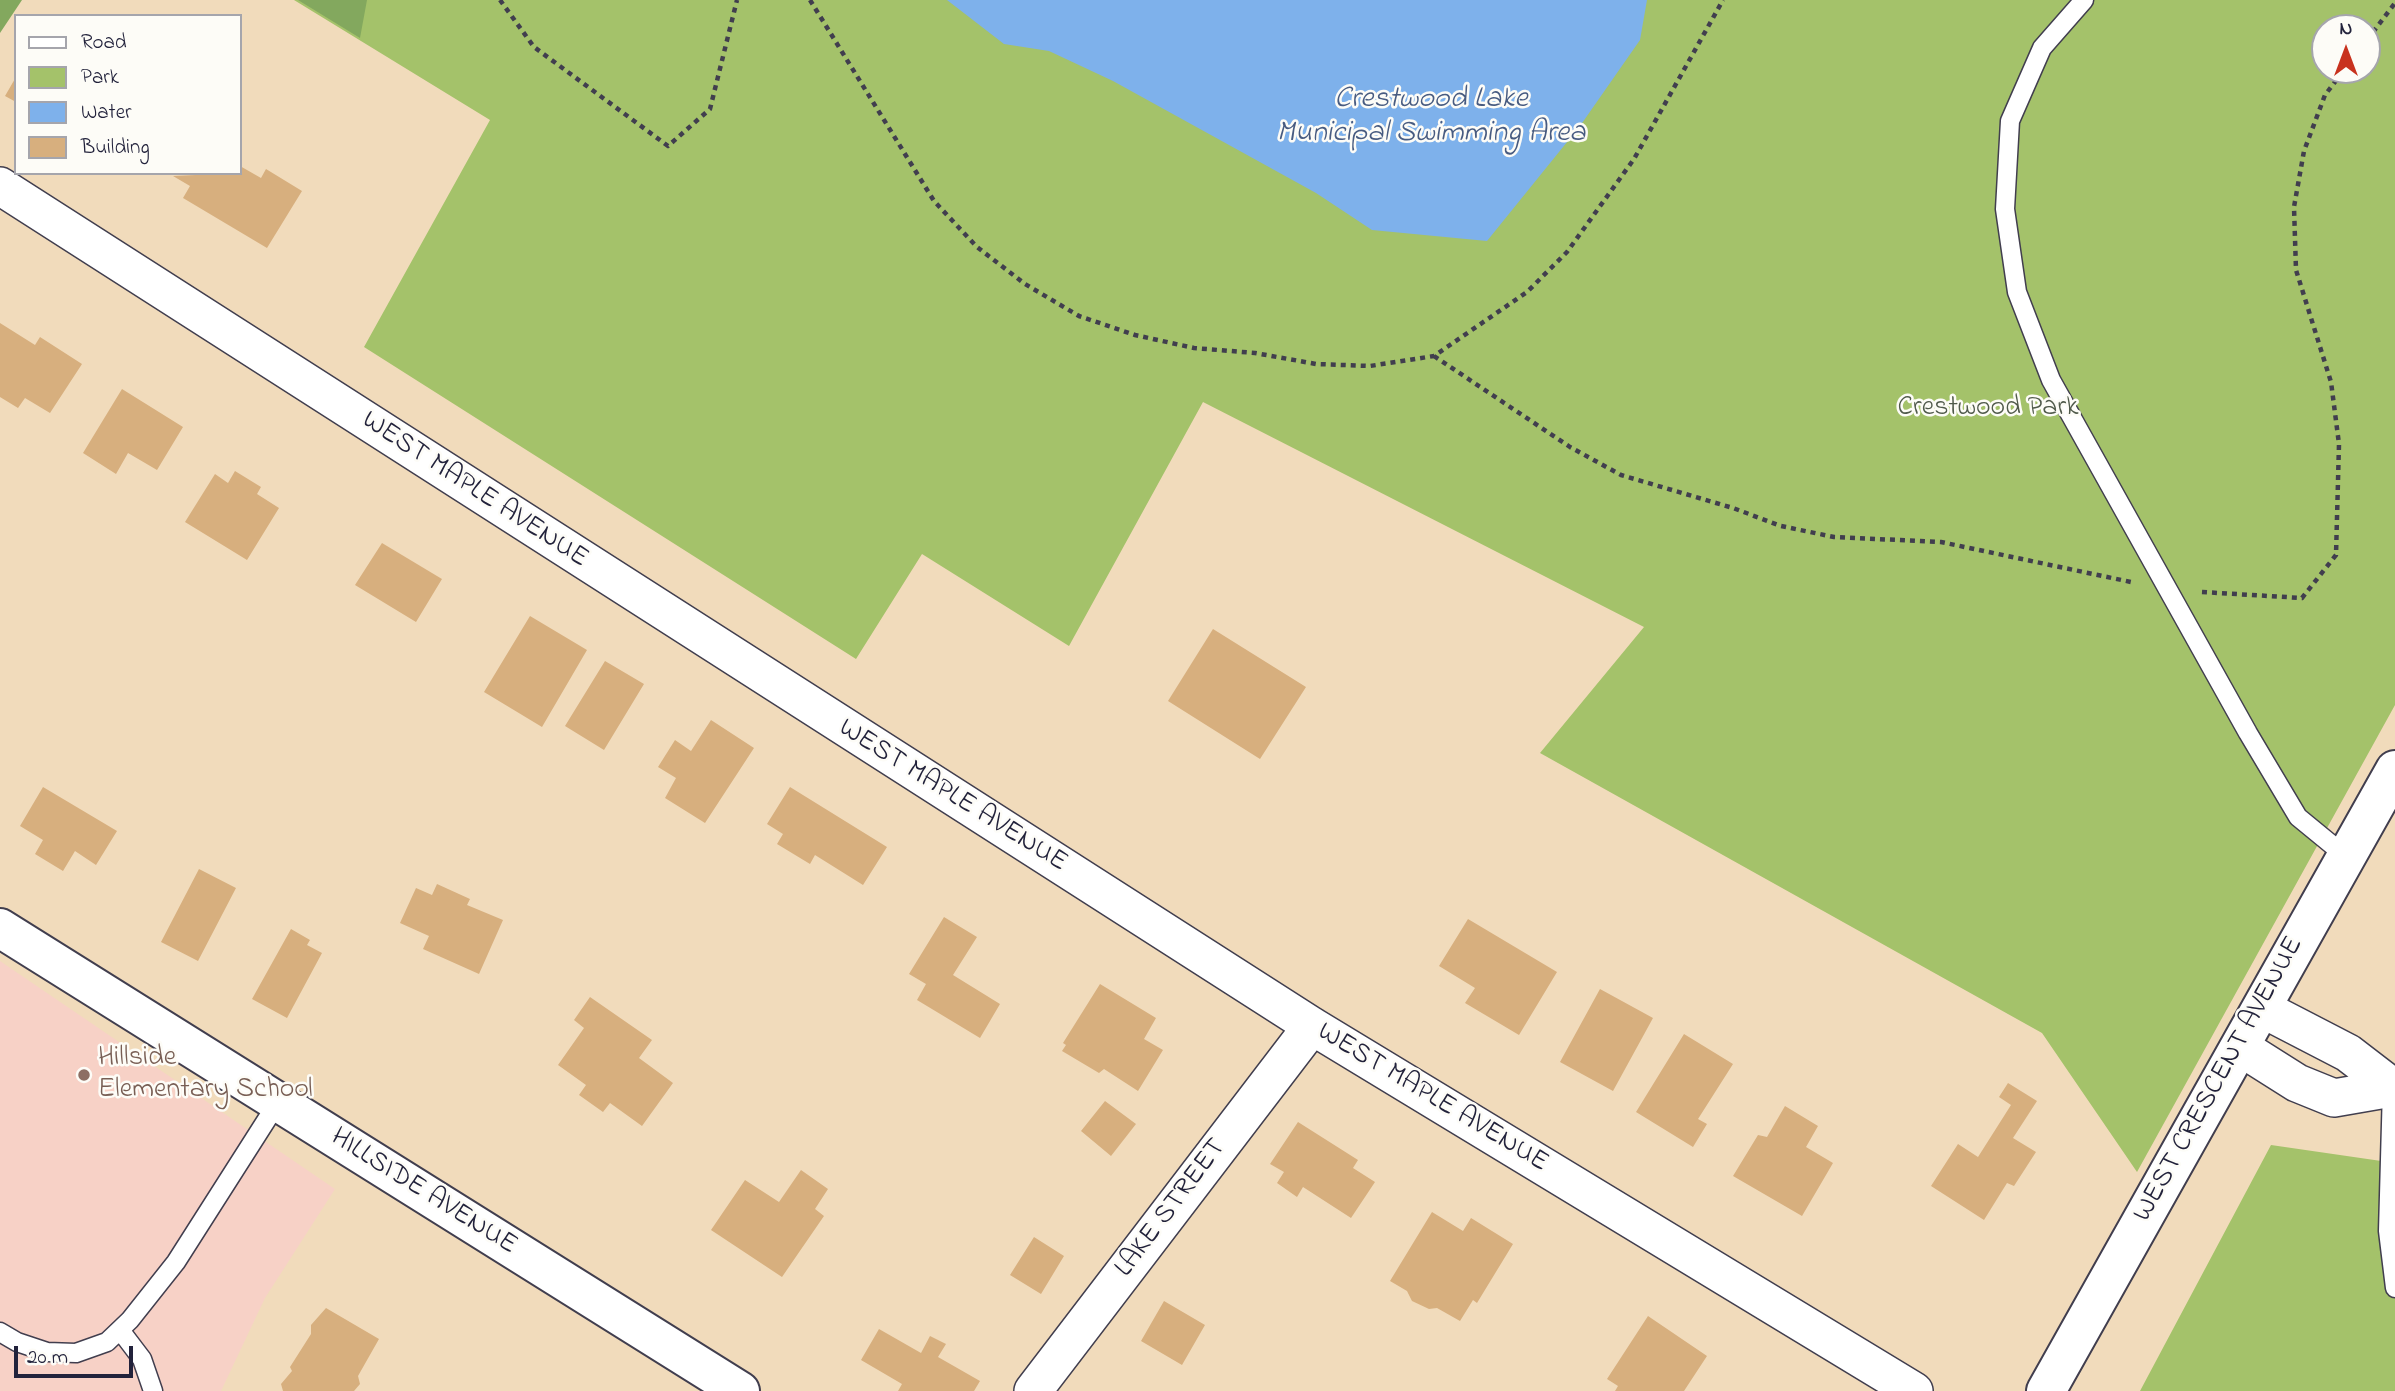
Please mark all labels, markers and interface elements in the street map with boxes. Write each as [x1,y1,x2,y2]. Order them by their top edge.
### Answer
legend [14,14,242,175]
north arrow [2311,14,2381,84]
text: N [2340,16,2352,43]
text: Road [81,28,127,58]
text: Park [81,63,119,93]
water label: Crestwood Lake Municipal Swimming Area [1277,83,1585,154]
text: Water [81,98,132,128]
text: Building [81,133,150,163]
park label: Crestwood Park [1898,392,2078,426]
street label: WEST MAPLE AVENUE [354,405,594,577]
street label: WEST MAPLE AVENUE [831,713,1073,881]
street label: WEST CRESCENT AVENUE [2128,932,2312,1228]
street label: WEST MAPLE AVENUE [1310,1017,1554,1181]
place label: Hillside Elementary School [98,1042,313,1108]
marker: Hillside Elementary School [76,1067,92,1083]
street label: HILLSIDE AVENUE [324,1122,522,1264]
street label: LAKE STREET [1109,1133,1235,1285]
scale bar [18,1332,136,1376]
text: 20 m [27,1343,68,1373]

